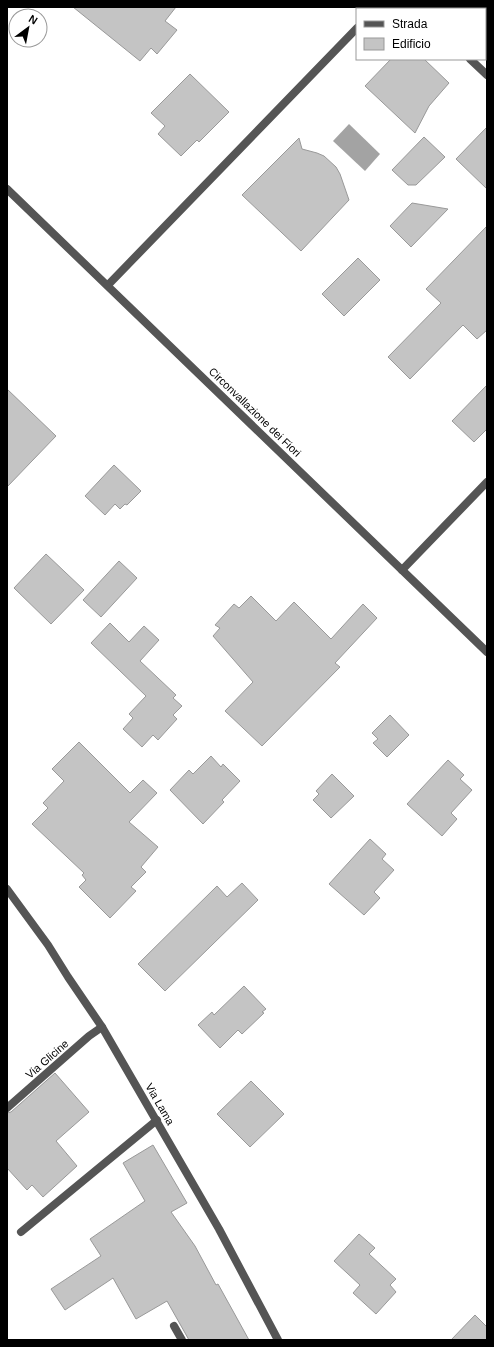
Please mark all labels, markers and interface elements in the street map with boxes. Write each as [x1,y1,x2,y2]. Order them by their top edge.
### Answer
north arrow [8,8,48,48]
legend [356,8,486,60]
text: N [27,12,40,27]
text: Strada [392,17,428,31]
text: Edificio [392,37,431,51]
street label: Circonvallazione dei Fiori [207,365,303,459]
street label: Via Glicine [23,1037,71,1081]
street label: Via Lama [143,1081,177,1128]

